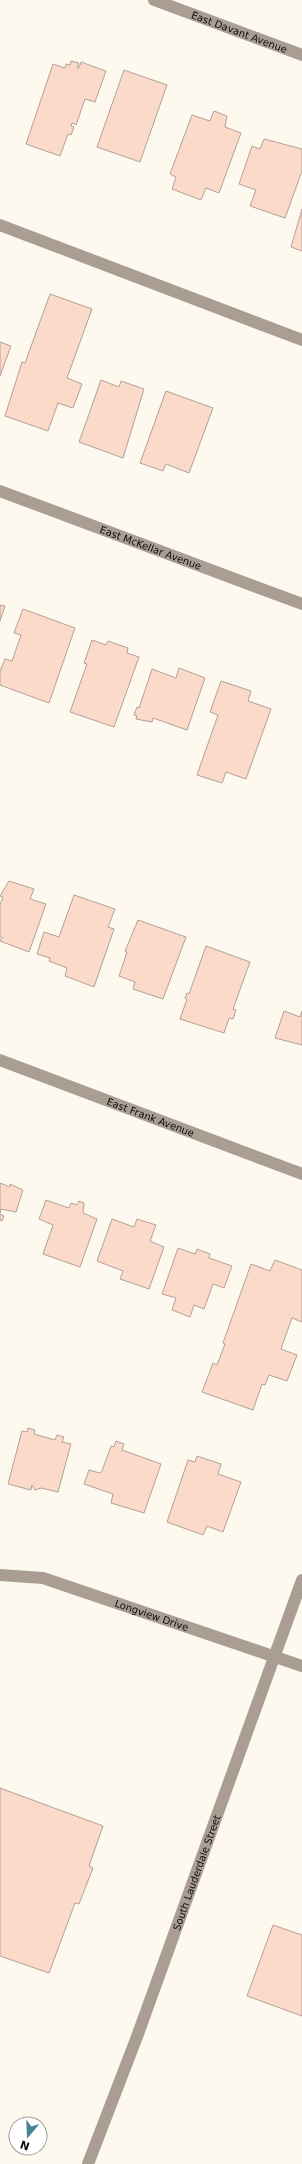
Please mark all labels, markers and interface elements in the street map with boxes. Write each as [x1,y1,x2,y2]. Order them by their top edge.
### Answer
street label: East Davant Avenue [190,9,289,55]
street label: East McKellar Avenue [98,524,203,572]
street label: East Frank Avenue [105,1096,196,1139]
street label: Longview Drive [113,1598,190,1633]
street label: South Lauderdale Street [171,1813,223,1932]
north arrow [8,2116,48,2156]
text: N [18,2137,31,2153]

